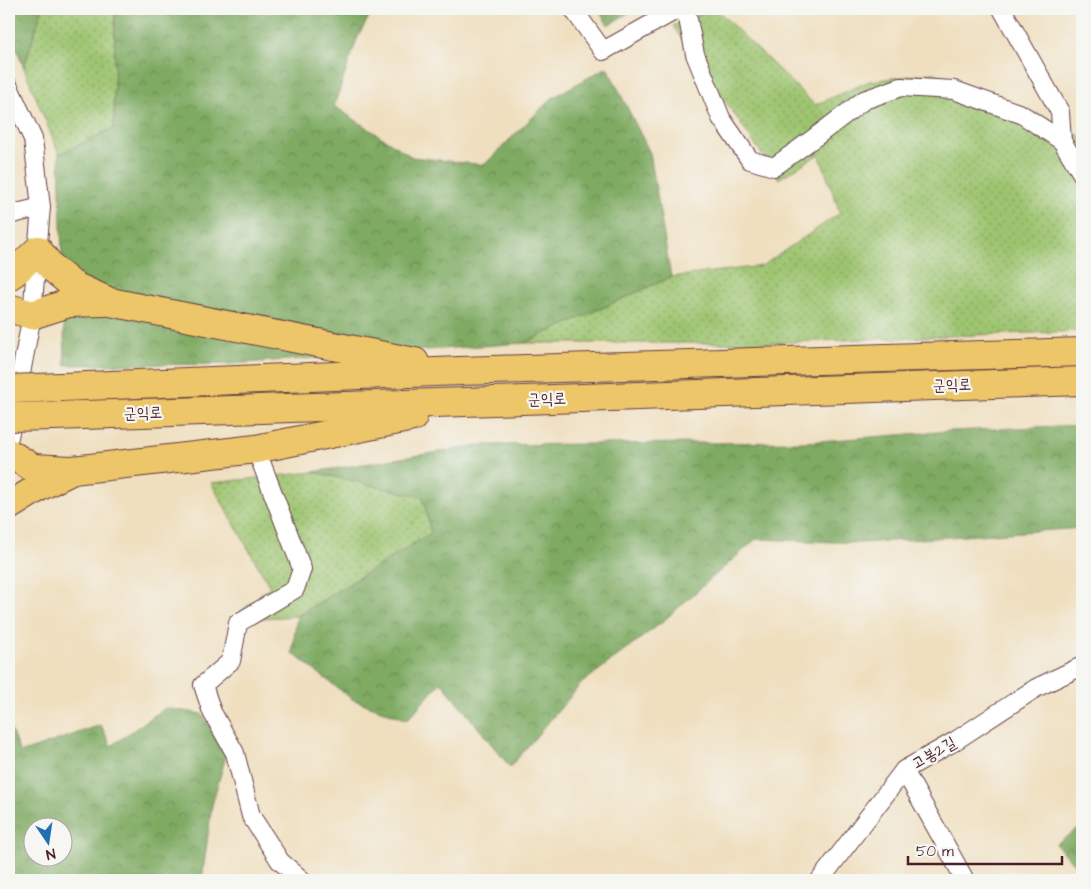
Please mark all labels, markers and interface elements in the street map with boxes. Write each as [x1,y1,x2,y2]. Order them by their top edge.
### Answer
street label: 군익로 [932,373,972,397]
street label: 군익로 [527,387,567,411]
street label: 군익로 [123,401,163,425]
street label: 고봉2길 [908,731,960,774]
north arrow [22,816,72,866]
scale bar [908,834,1062,866]
text: 50 m [916,841,954,862]
text: N [44,843,57,864]

